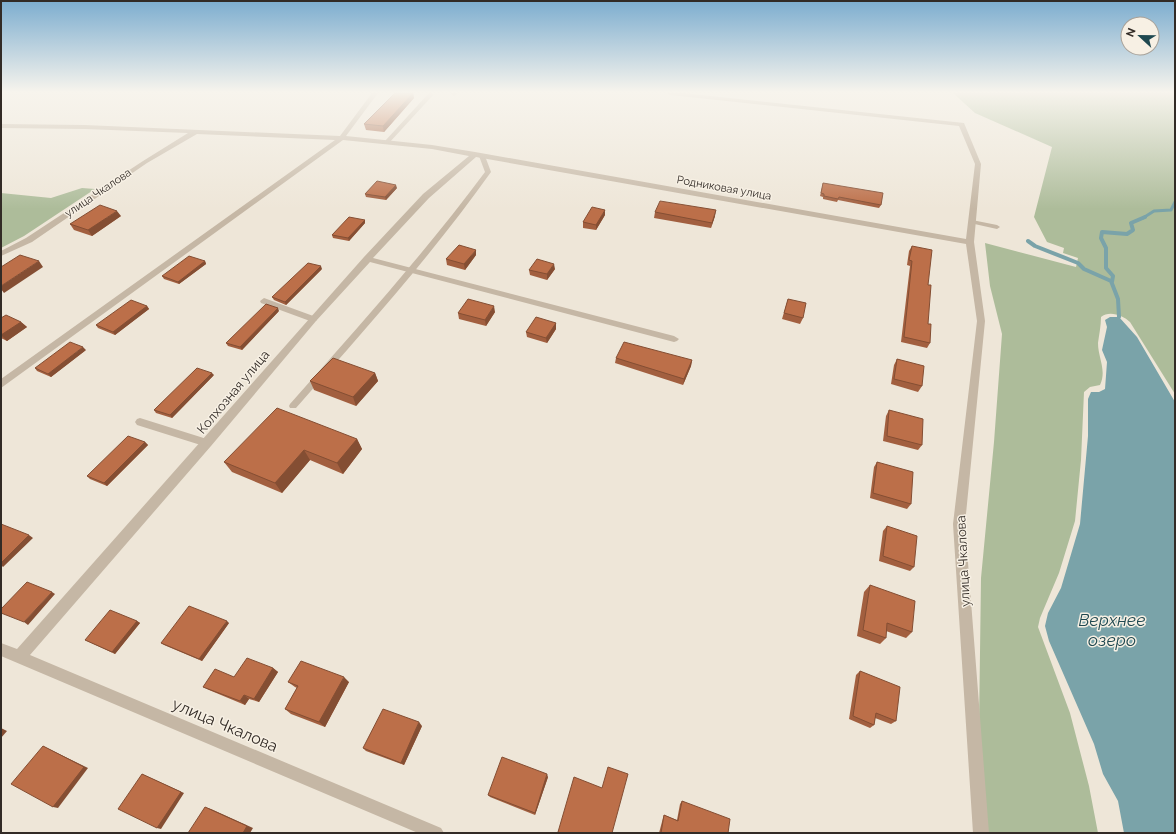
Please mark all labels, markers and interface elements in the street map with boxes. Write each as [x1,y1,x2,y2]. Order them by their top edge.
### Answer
north arrow [1120,16,1160,56]
text: N [1124,26,1139,39]
street label: улица Чкалова [62,166,134,220]
street label: Родниковая улица [676,173,772,203]
street label: Колхозная улица [194,347,272,437]
street label: улица Чкалова [953,515,973,607]
water label: Верхнее озеро [1078,610,1146,650]
street label: улица Чкалова [169,694,281,756]

